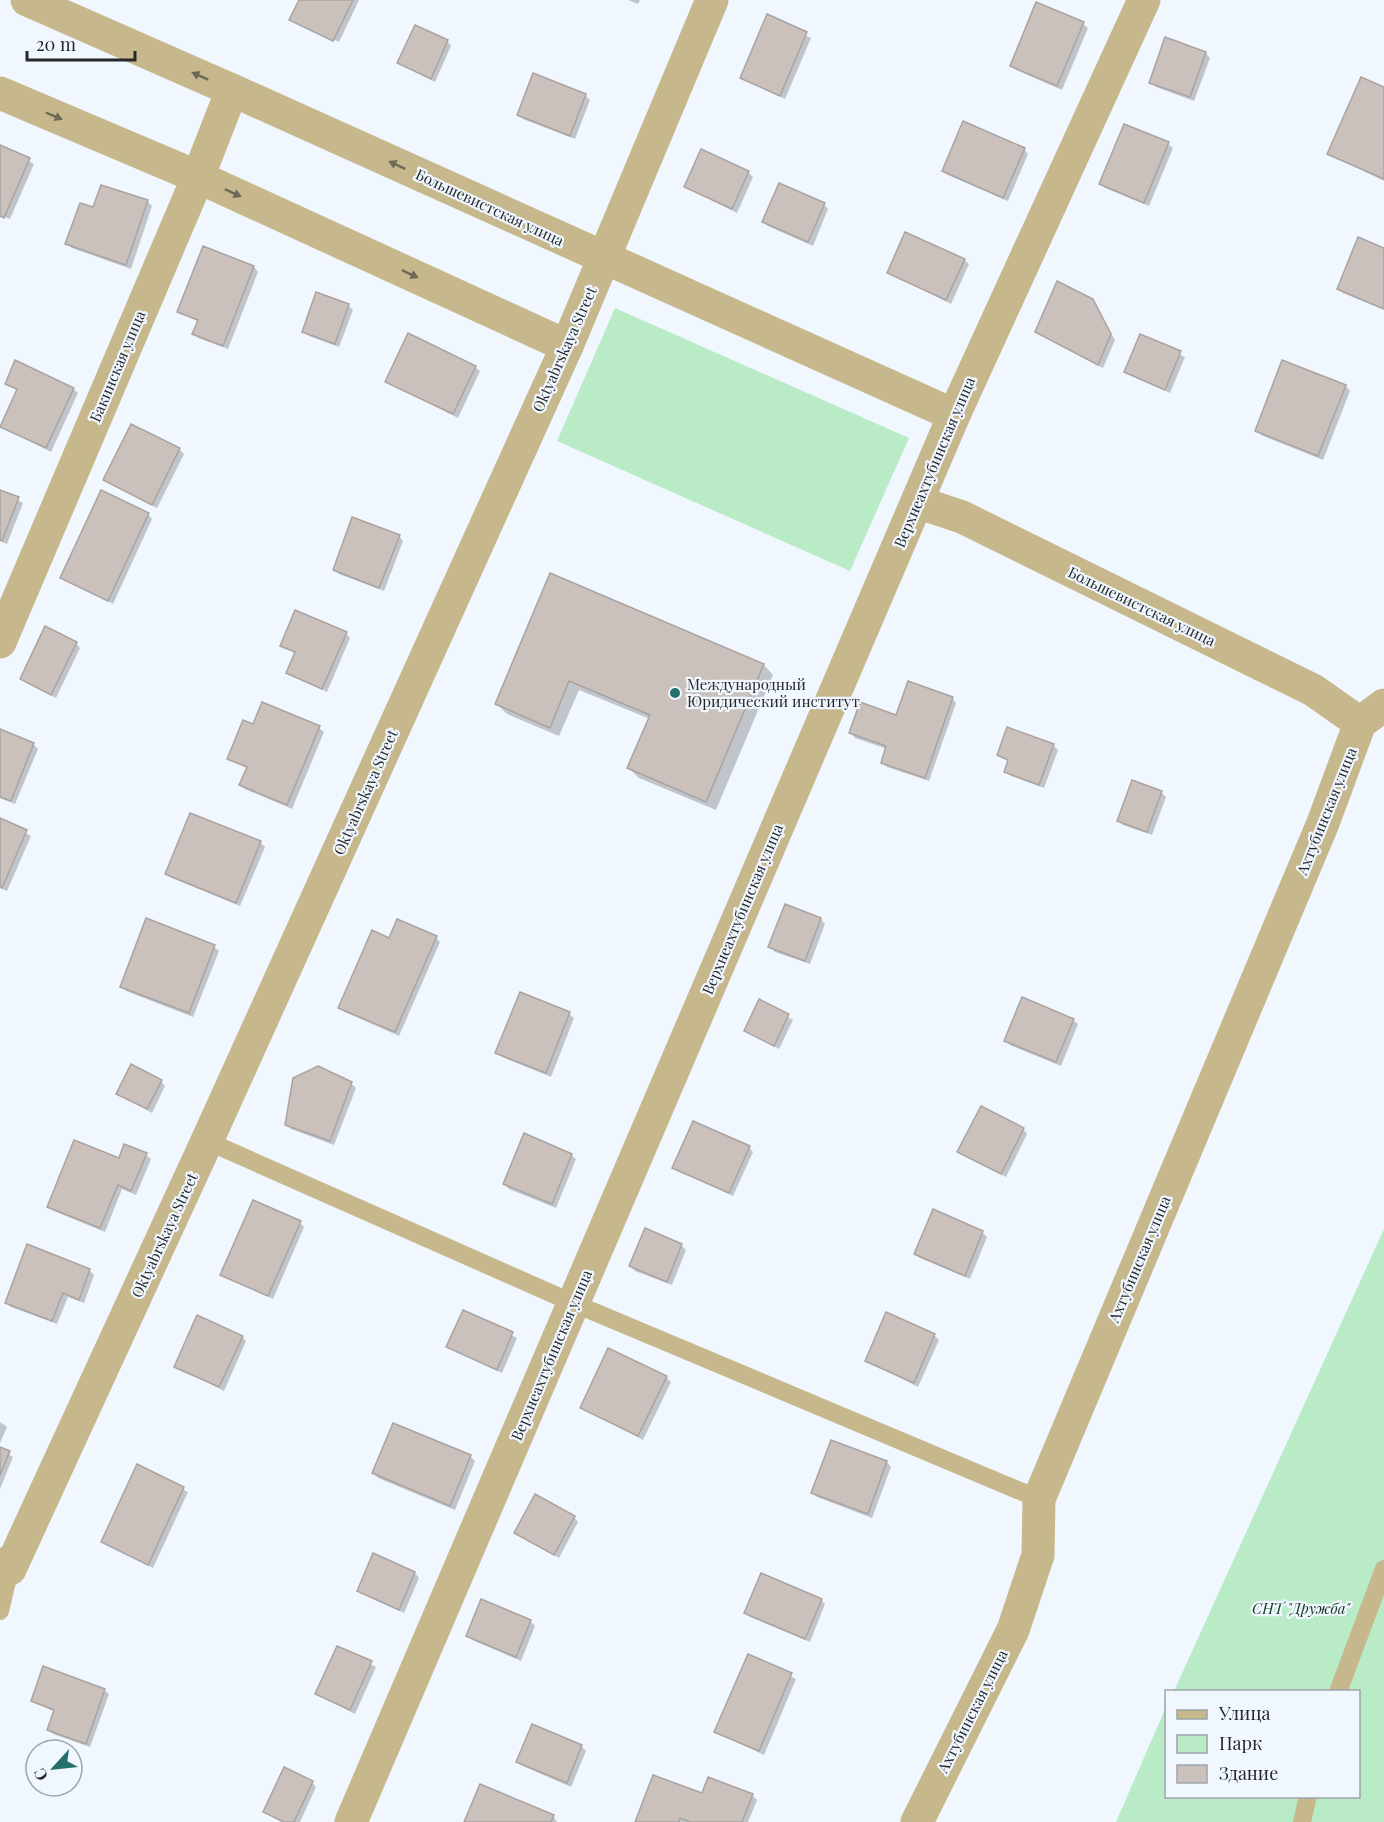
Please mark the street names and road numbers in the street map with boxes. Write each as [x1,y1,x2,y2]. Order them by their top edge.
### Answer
street label: Большевистская улица [413,164,568,250]
street label: Oktyabrskaya Street [527,282,601,415]
street label: Бакинская улица [85,307,150,425]
street label: Верхнеахтубинская улица [889,373,979,550]
street label: Большевистская улица [1065,562,1219,651]
street label: Oktyabrskaya Street [328,725,402,858]
street label: Ахтубинская улица [1291,744,1361,879]
street label: Верхнеахтубинская улица [697,820,787,997]
street label: Oktyabrskaya Street [126,1169,202,1301]
street label: Ахтубинская улица [1103,1192,1175,1326]
street label: Верхнеахтубинская улица [506,1266,596,1443]
street label: Ахтубинская улица [932,1646,1012,1777]

